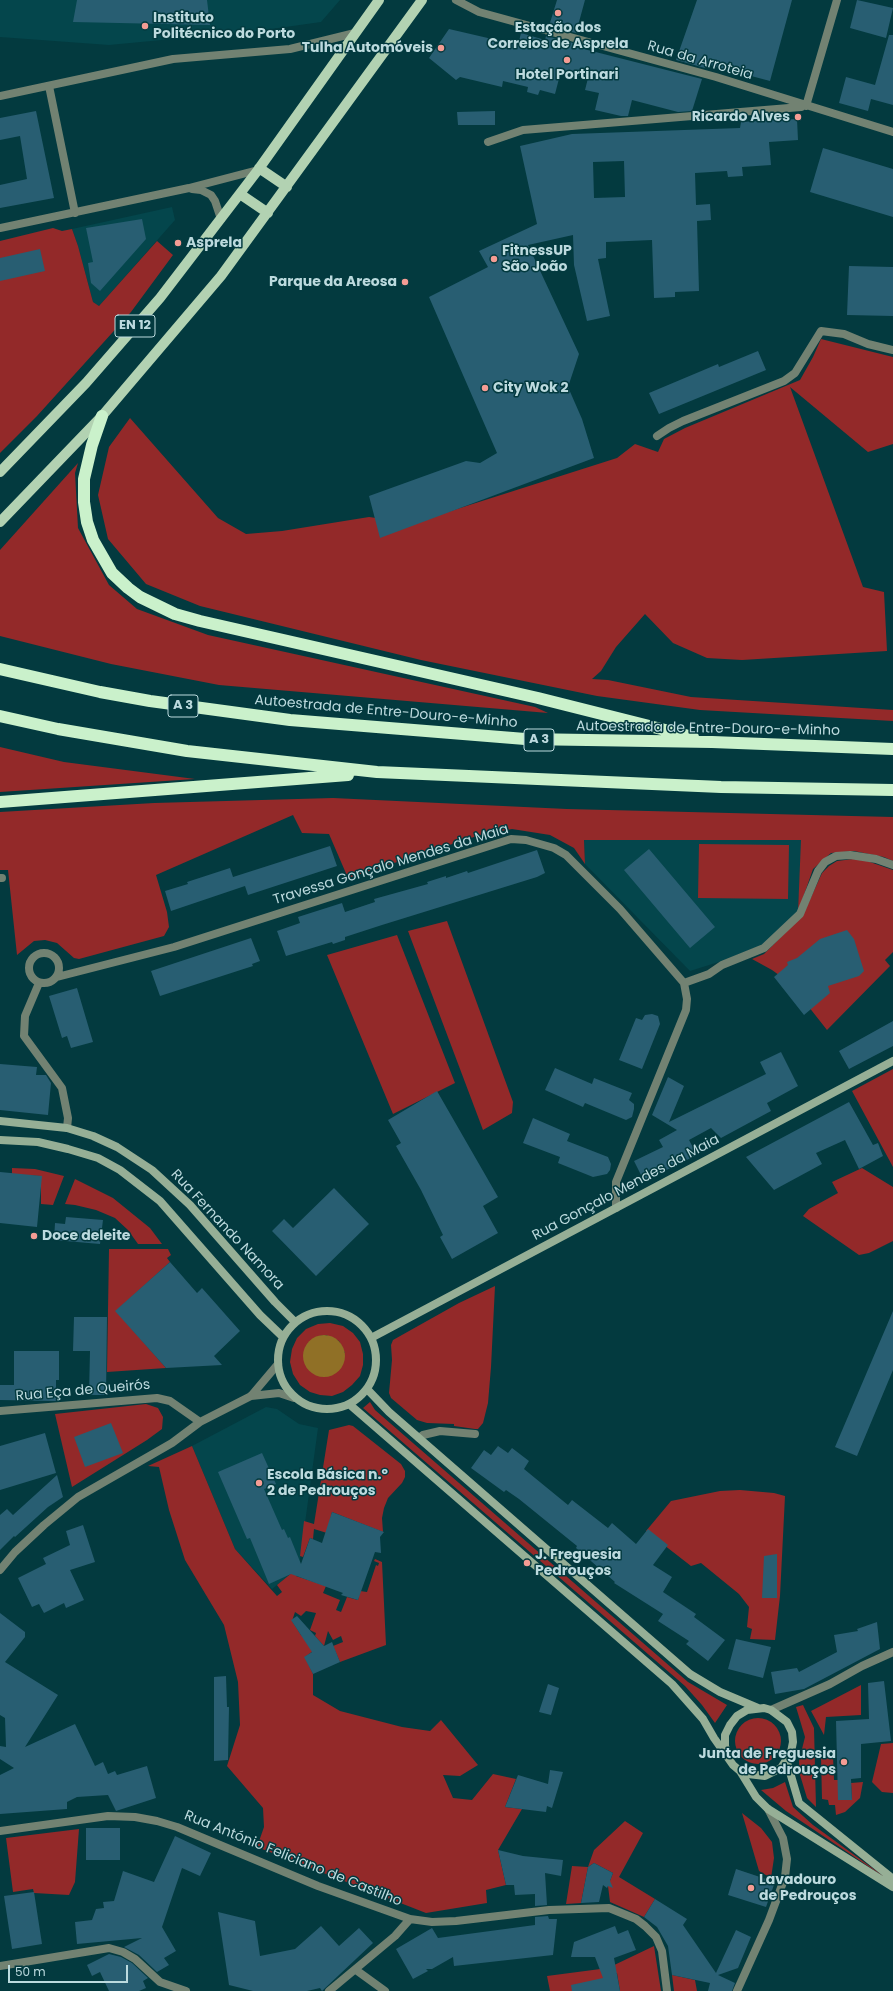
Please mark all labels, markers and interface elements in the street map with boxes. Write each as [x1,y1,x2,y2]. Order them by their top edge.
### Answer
marker: Estação dos Correios de Asprela [553,8,563,18]
place label: Instituto Politécnico do Porto [153,10,295,42]
place label: Estação dos Correios de Asprela [487,20,629,52]
marker: Instituto Politécnico do Porto [140,21,150,31]
street label: Rua da Arroteia [645,38,755,84]
place label: Tulha Automóveis [302,40,433,56]
marker: Tulha Automóveis [436,43,446,53]
marker: Hotel Portinari [562,55,572,65]
place label: Hotel Portinari [515,67,619,83]
place label: Ricardo Alves [692,109,790,125]
marker: Ricardo Alves [793,112,803,122]
place label: Asprela [186,235,242,251]
marker: Asprela [173,238,183,248]
place label: FitnessUP São João [502,243,572,276]
marker: FitnessUP São João [489,254,499,264]
place label: Parque da Areosa [269,274,397,290]
marker: Parque da Areosa [400,277,410,287]
road number: EN 12 [115,315,155,337]
place label: City Wok 2 [493,380,569,396]
marker: City Wok 2 [480,383,490,393]
street label: Autoestrada de Entre-Douro-e-Minho [254,692,518,732]
road number: A 3 [168,695,198,717]
street label: Autoestrada de Entre-Douro-e-Minho [576,718,840,740]
road number: A 3 [524,729,554,751]
street label: Travessa Gonçalo Mendes da Maia [271,821,511,909]
street label: Rua Gonçalo Mendes da Maia [530,1131,722,1245]
street label: Rua Fernando Namora [167,1166,287,1294]
place label: Doce deleite [42,1228,130,1244]
marker: Doce deleite [29,1231,39,1241]
street label: Rua Eça de Queirós [15,1377,151,1405]
place label: Escola Básica n.º 2 de Pedrouços [267,1467,388,1500]
marker: Escola Básica n.º 2 de Pedrouços [254,1478,264,1488]
place label: J. Freguesia Pedrouços [535,1547,621,1580]
marker: J. Freguesia Pedrouços [522,1558,532,1568]
place label: Junta de Freguesia de Pedrouços [698,1746,836,1778]
marker: Junta de Freguesia de Pedrouços [839,1757,849,1767]
street label: Rua António Feliciano de Castilho [182,1808,404,1910]
place label: Lavadouro de Pedrouços [759,1872,857,1904]
marker: Lavadouro de Pedrouços [746,1883,756,1893]
scale bar [10,1957,130,1983]
text: 50 m [15,1963,46,1980]

